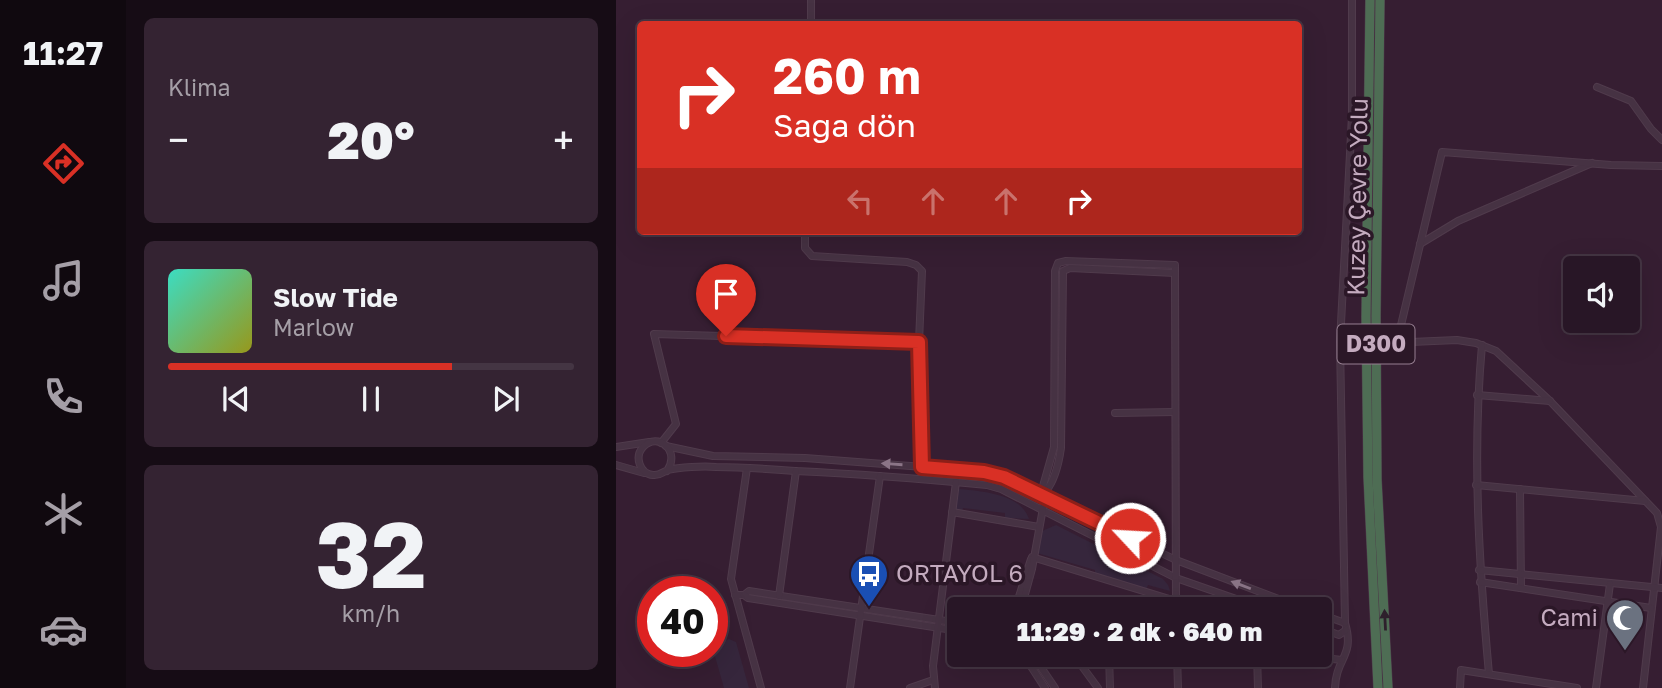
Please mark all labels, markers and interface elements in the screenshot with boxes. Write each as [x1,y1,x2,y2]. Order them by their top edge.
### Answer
text: 11:27 [23,34,103,72]
text: 260 m [773,46,921,105]
icon: right [658,49,749,140]
text: Klima [168,73,231,101]
street label: Kuzey Çevre Yolu [1340,98,1373,296]
text: Sağa dön [773,106,916,144]
text: 20° [328,108,414,170]
text: − [168,117,189,162]
text: + [553,117,574,162]
icon: directions [39,139,88,188]
icon: left [841,182,879,220]
icon: ahead [914,182,952,220]
icon: ahead [987,182,1025,220]
icon: right [1060,182,1098,220]
icon: music [39,256,88,305]
map controls [1563,256,1640,333]
button: sound [1563,256,1640,333]
pin [696,264,756,336]
icon: arrive [707,275,745,313]
text: Slow Tide [273,282,398,313]
text: Marlow [273,313,354,341]
road number: D300 [1338,324,1414,364]
icon: phone [39,372,88,421]
icon: previous [217,380,255,418]
icon: pause [352,380,390,418]
icon: next [487,380,525,418]
one-way arrow [880,458,902,469]
icon: climate [39,489,88,538]
text: 32 [315,499,427,608]
position arrow [1093,501,1167,575]
bus stop icon: ORTAYOL 6 [848,553,890,608]
place label: ORTAYOL 6 [896,558,1023,587]
speed limit sign: 40 [637,576,728,667]
one-way arrow [1231,580,1252,591]
mosque icon: Cami [1604,597,1646,652]
text: km/h [342,599,400,627]
place label: Cami [1540,602,1598,631]
icon: car [39,605,88,654]
one-way arrow [1379,609,1390,631]
text: 11:29 · 2 dk · 640 m [1017,616,1262,647]

